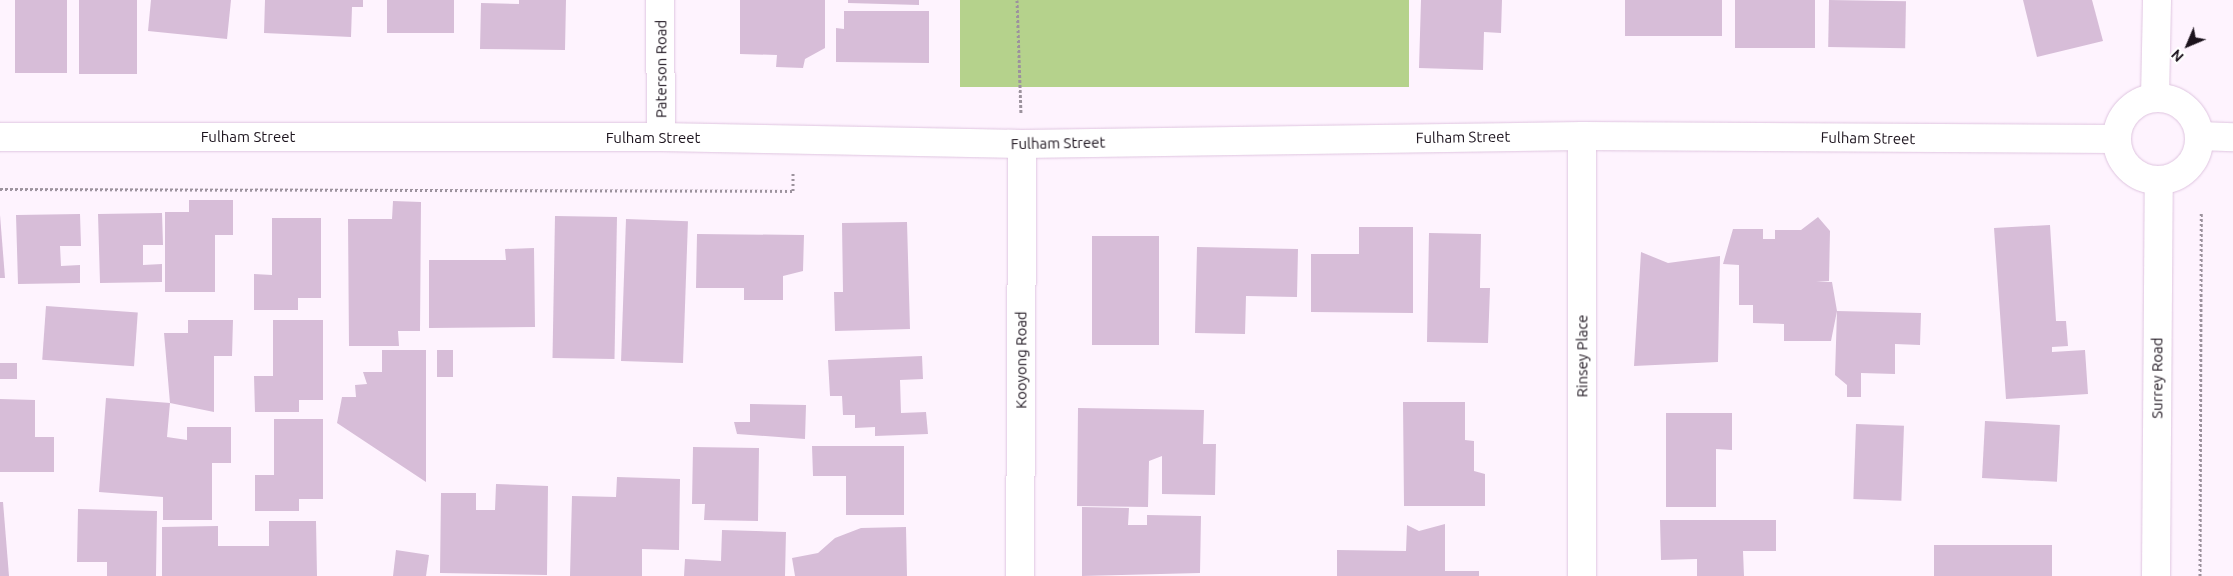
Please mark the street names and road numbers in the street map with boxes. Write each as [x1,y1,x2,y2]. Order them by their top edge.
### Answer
street label: Paterson Road [652,20,670,118]
street label: Fulham Street [1416,127,1510,147]
street label: Fulham Street [201,128,295,146]
street label: Fulham Street [1821,128,1915,148]
street label: Fulham Street [606,129,700,147]
street label: Fulham Street [1011,133,1105,153]
street label: Kooyong Road [1012,311,1030,409]
street label: Rinsey Place [1573,315,1591,397]
street label: Surrey Road [2148,337,2166,419]

